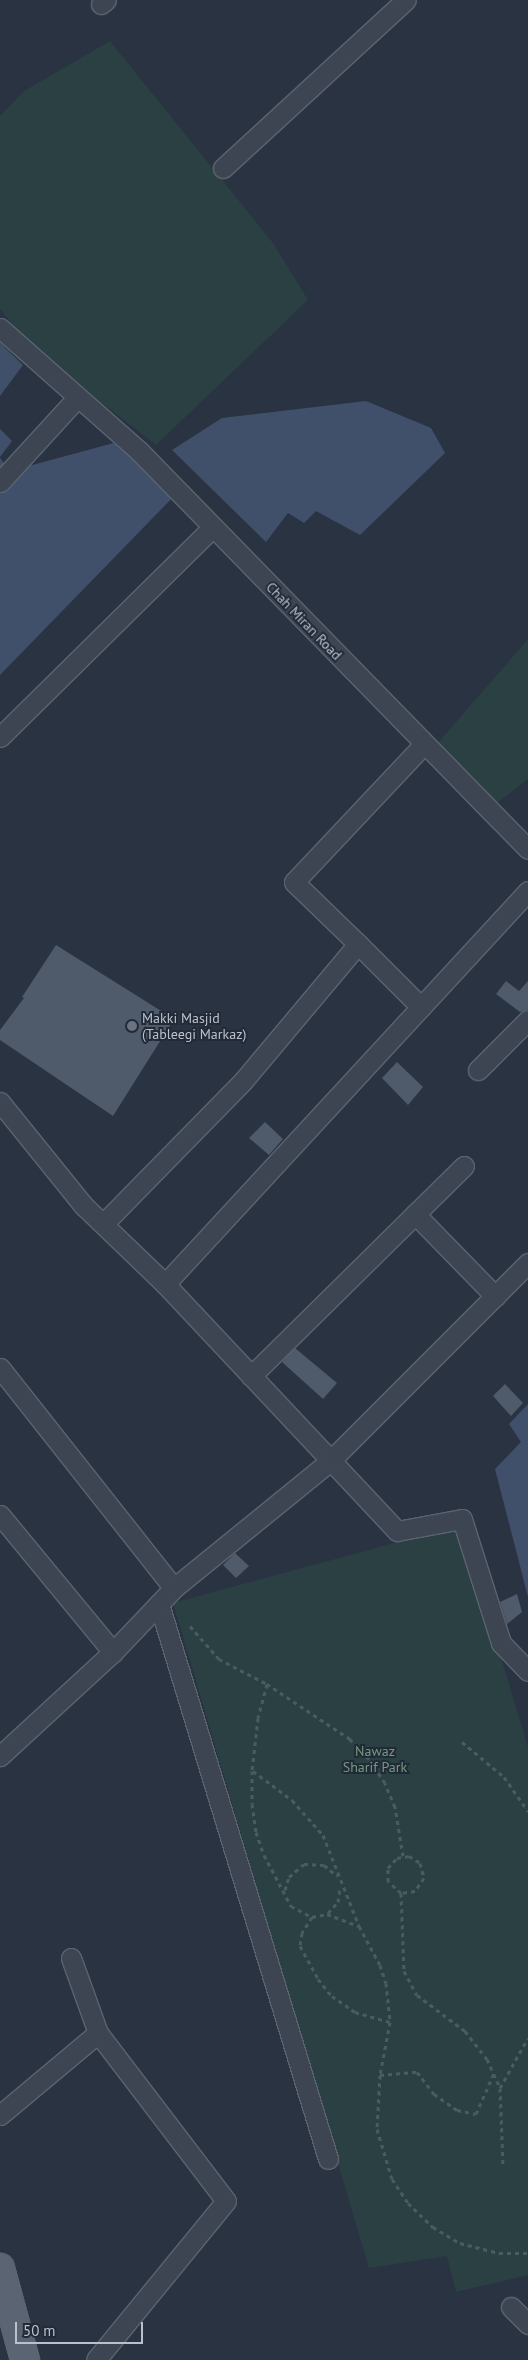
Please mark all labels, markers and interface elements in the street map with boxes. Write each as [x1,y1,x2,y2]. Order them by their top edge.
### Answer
street label: Chah Miran Road [263,579,345,663]
place label: Makki Masjid (Tableegi Markaz) [142,1010,246,1042]
marker: Makki Masjid (Tableegi Markaz) [126,1020,138,1032]
park label: Nawaz Sharif Park [343,1743,407,1775]
scale bar [18,2312,145,2344]
text: 50 m [23,2321,56,2340]

